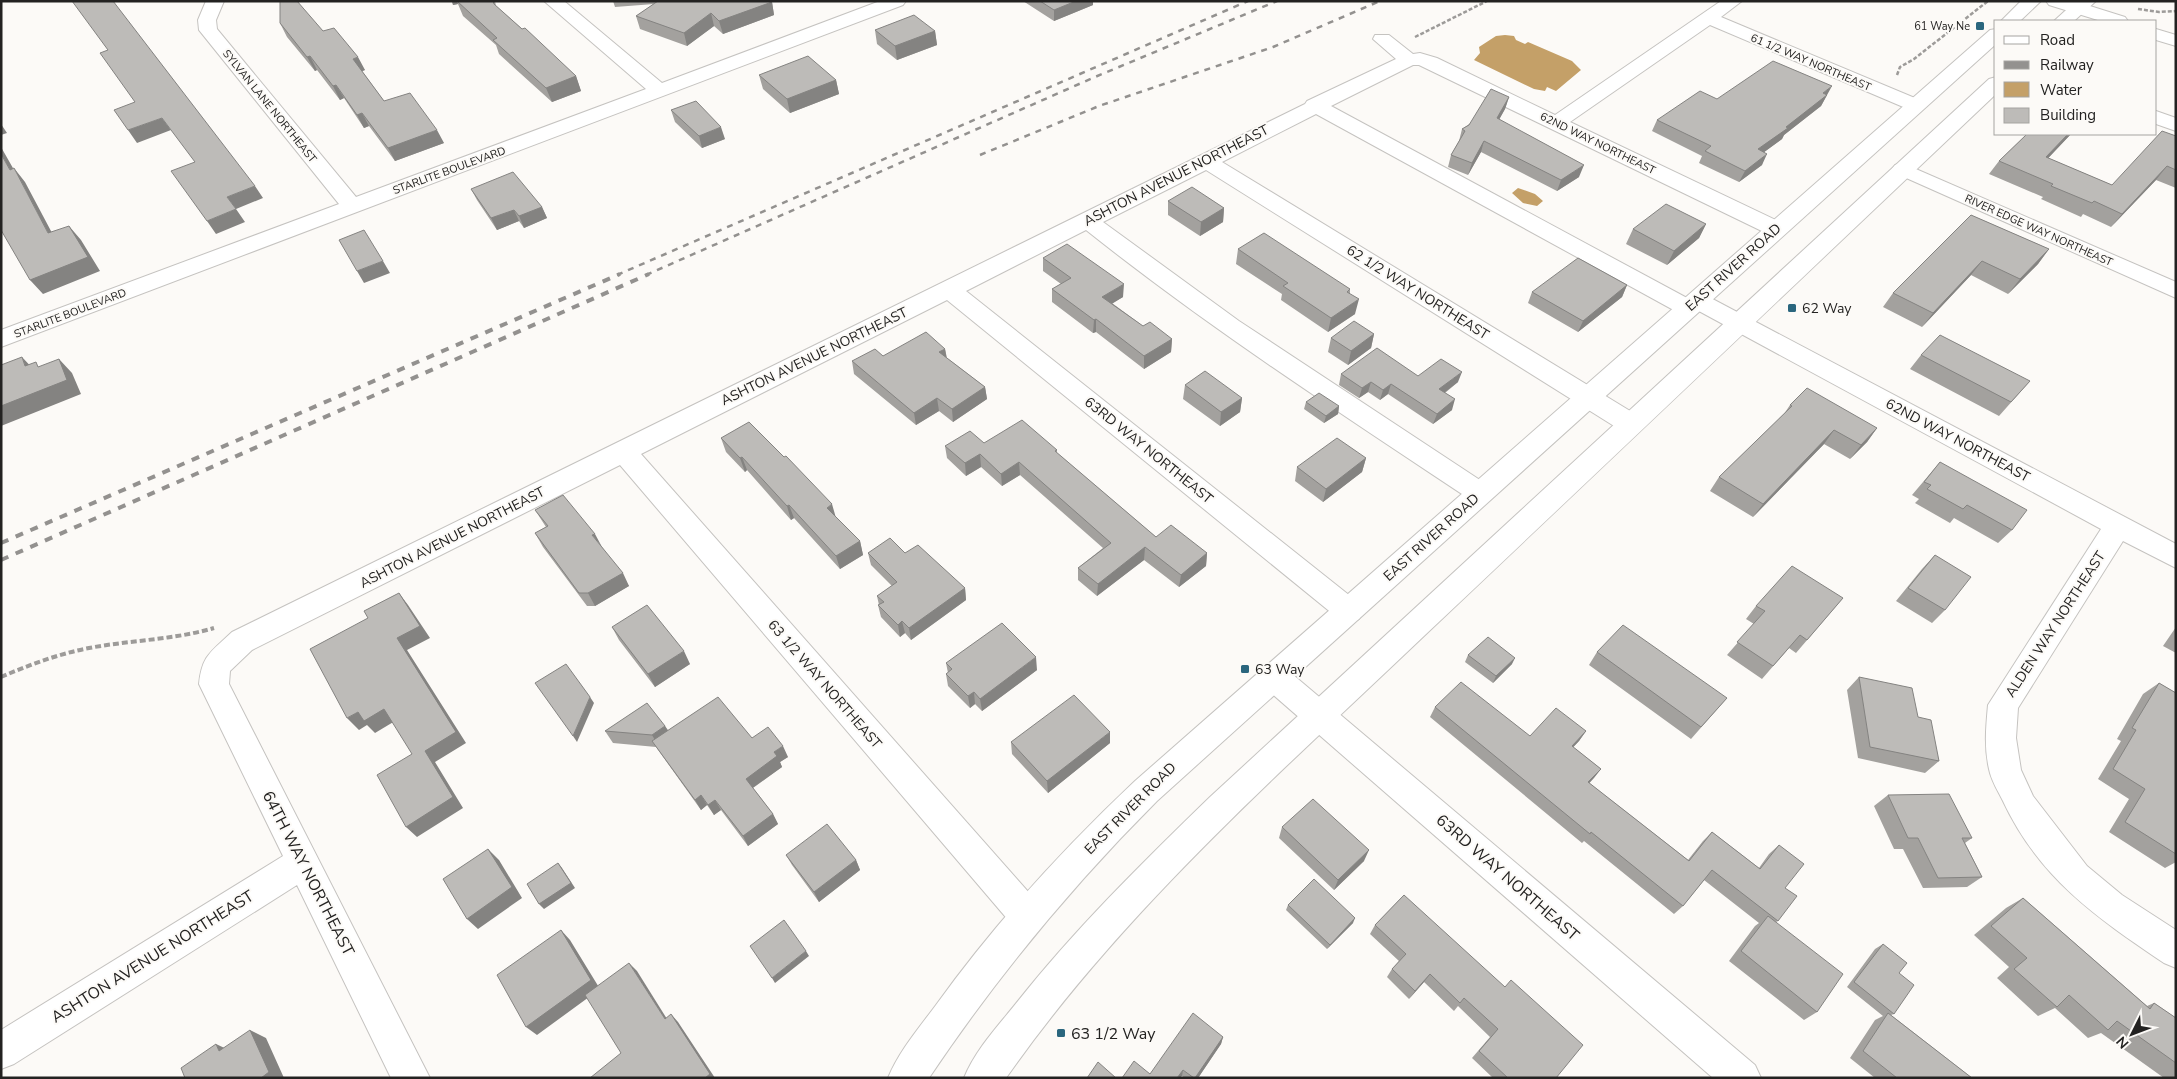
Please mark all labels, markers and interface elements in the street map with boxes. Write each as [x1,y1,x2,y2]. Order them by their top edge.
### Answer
place label: 61 Way Ne [1914,19,1970,34]
marker: 61 Way Ne [1974,20,1986,32]
legend [1994,20,2157,135]
street label: 61 1/2 WAY NORTHEAST [1748,30,1874,95]
text: Road [2040,30,2075,50]
street label: SYLVAN LANE NORTHEAST [219,47,320,166]
text: Railway [2040,55,2094,75]
text: Water [2040,80,2083,100]
text: Building [2040,105,2096,125]
street label: 62ND WAY NORTHEAST [1538,109,1658,178]
street label: ASHTON AVENUE NORTHEAST [1080,120,1273,231]
street label: STARLITE BOULEVARD [391,143,508,198]
street label: RIVER EDGE WAY NORTHEAST [1962,191,2115,270]
street label: EAST RIVER ROAD [1681,219,1785,315]
street label: 62 1/2 WAY NORTHEAST [1343,241,1493,344]
street label: STARLITE BOULEVARD [12,285,128,342]
place label: 62 Way [1802,299,1852,318]
marker: 62 Way [1786,302,1798,314]
street label: ASHTON AVENUE NORTHEAST [718,303,911,410]
street label: 63RD WAY NORTHEAST [1080,393,1217,509]
street label: 62ND WAY NORTHEAST [1882,394,2034,487]
street label: ASHTON AVENUE NORTHEAST [356,482,549,593]
street label: EAST RIVER ROAD [1379,489,1483,585]
street label: ALDEN WAY NORTHEAST [2001,547,2110,701]
street label: 63 1/2 WAY NORTHEAST [763,616,886,753]
place label: 63 Way [1255,660,1305,679]
marker: 63 Way [1239,663,1251,675]
street label: EAST RIVER ROAD [1080,758,1180,858]
street label: 64TH WAY NORTHEAST [257,787,359,960]
street label: 63RD WAY NORTHEAST [1431,809,1584,946]
street label: ASHTON AVENUE NORTHEAST [47,885,258,1028]
north arrow [2107,1009,2157,1059]
place label: 63 1/2 Way [1071,1023,1156,1045]
marker: 63 1/2 Way [1055,1027,1067,1039]
text: N [2112,1032,2133,1053]

